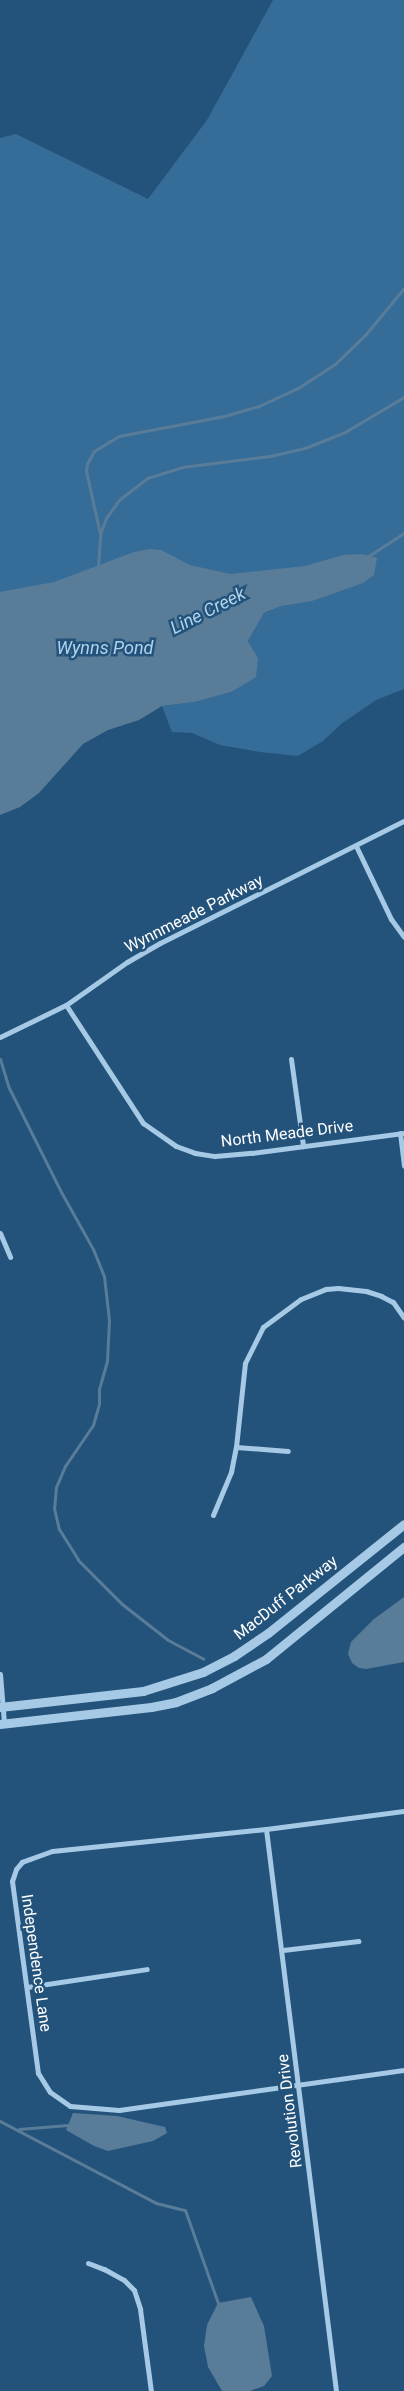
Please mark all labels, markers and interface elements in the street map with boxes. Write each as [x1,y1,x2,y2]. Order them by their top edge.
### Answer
water label: Line Creek [167,583,249,639]
water label: Wynns Pond [57,637,153,659]
street label: Wynnmeade Parkway [122,871,266,957]
street label: North Meade Drive [220,1116,354,1152]
street label: MacDuff Parkway [230,1552,342,1644]
street label: Independence Lane [17,1893,55,2033]
street label: Revolution Drive [273,2053,307,2169]

